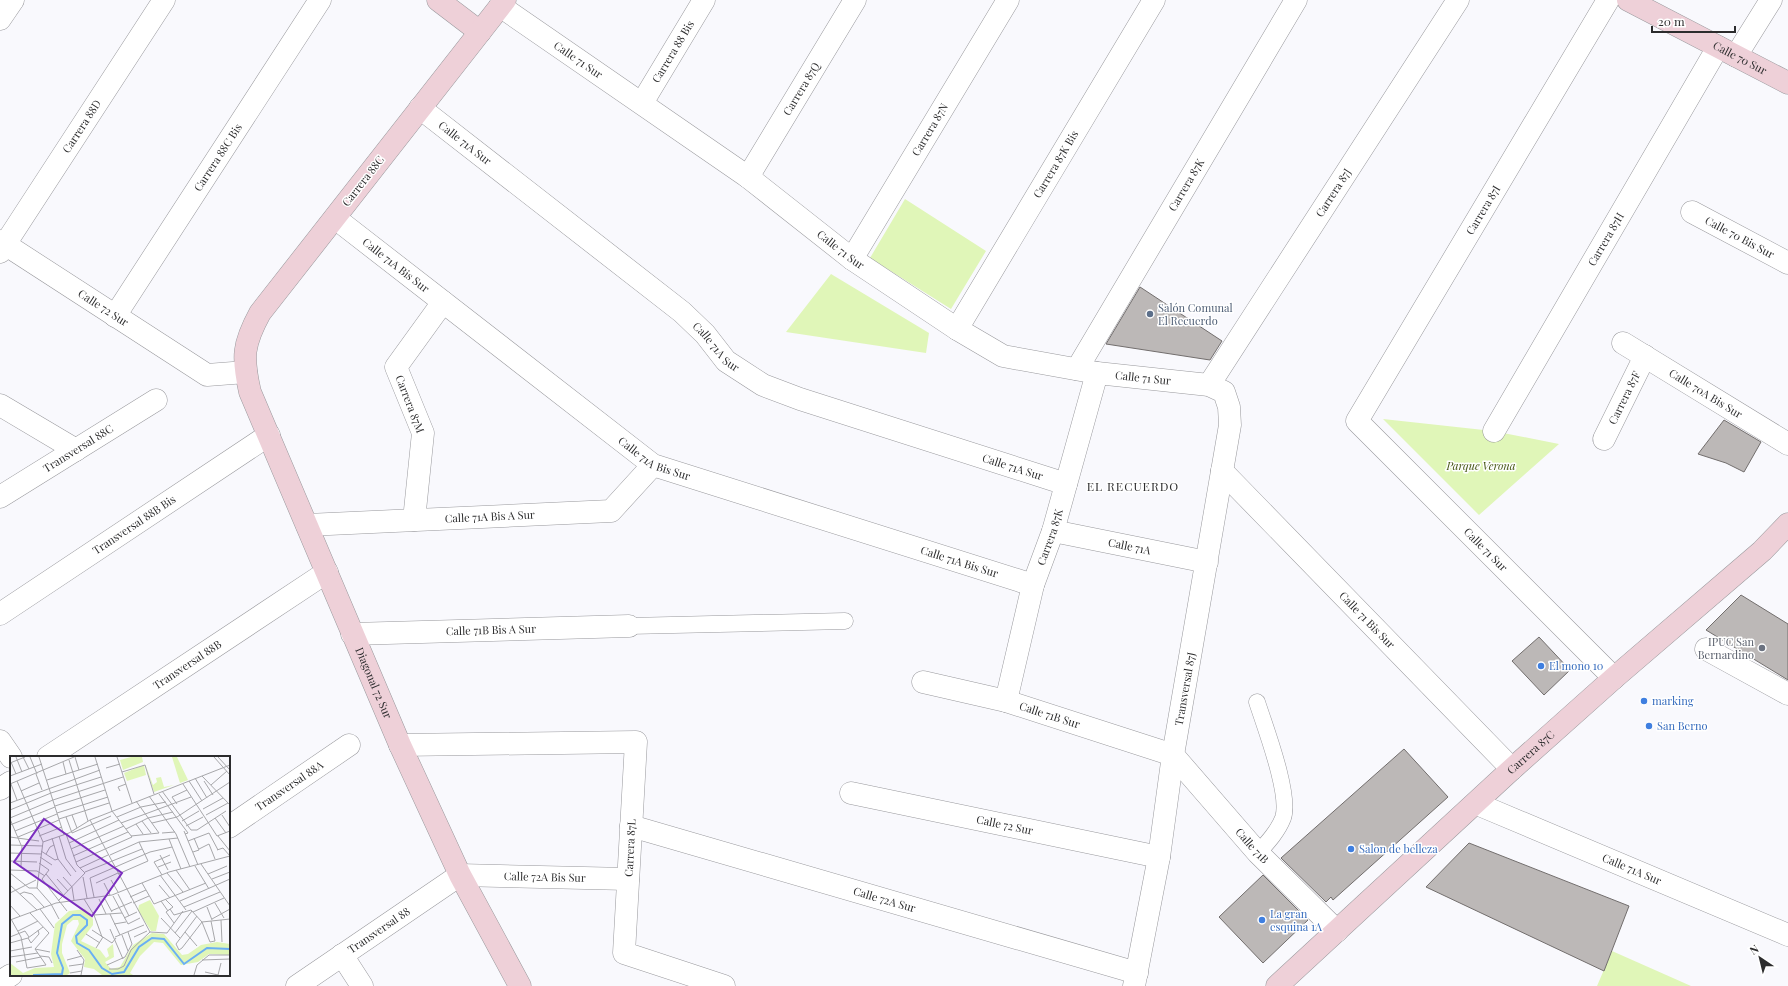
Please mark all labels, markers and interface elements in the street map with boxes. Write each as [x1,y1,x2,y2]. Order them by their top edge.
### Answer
scale bar [1652,8,1735,34]
text: 20 m [1658,13,1685,29]
street label: Carrera 88 Bis [648,17,697,85]
street label: Calle 71 Sur [551,37,606,82]
street label: Calle 70 Sur [1711,37,1770,78]
street label: Carrera 87Q [779,58,823,118]
street label: Carrera 88D [59,96,104,156]
street label: Carrera 87N [908,100,951,159]
street label: Calle 71A Sur [436,117,495,168]
street label: Carrera 88C Bis [190,120,245,194]
street label: Carrera 87K Bis [1029,127,1081,201]
street label: Carrera 88C [338,152,387,209]
street label: Carrera 87K [1164,155,1208,214]
street label: Carrera 87J [1312,165,1354,220]
street label: Carrera 87I [1462,182,1503,237]
street label: Carrera 87H [1584,209,1627,269]
street label: Calle 70 Bis Sur [1703,212,1777,261]
street label: Calle 71 Sur [814,226,868,272]
street label: Calle 71A Bis Sur [360,234,433,296]
street label: Calle 72 Sur [75,286,132,329]
place label: Salón Comunal El Recuerdo [1158,300,1233,328]
marker: Salón Comunal El Recuerdo [1145,309,1155,319]
street label: Calle 71A Sur [690,318,743,375]
street label: Calle 70A Bis Sur [1667,365,1746,421]
street label: Calle 71 Sur [1114,367,1172,388]
street label: Carrera 87F [1604,368,1643,427]
street label: Carrera 87M [393,373,429,435]
street label: Transversal 88C [40,421,116,475]
street label: Calle 71A Bis Sur [615,433,692,483]
street label: Calle 71A Sur [980,450,1045,483]
park label: Parque Verona [1446,458,1516,473]
district label: EL RECUERDO [1087,478,1179,494]
street label: Transversal 88B Bis [89,491,178,557]
street label: Carrera 87K [1033,506,1066,567]
street label: Calle 71A Bis A Sur [444,507,535,526]
street label: Calle 71 Sur [1461,524,1511,574]
street label: Calle 71A [1107,534,1152,558]
street label: Calle 71A Bis Sur [919,542,1000,581]
street label: Calle 71 Bis Sur [1336,588,1399,651]
street label: Calle 71B Bis A Sur [446,621,536,638]
place label: IPUC San Bernardino [1698,634,1754,662]
street label: Transversal 88B [150,636,224,692]
marker: IPUC San Bernardino [1757,643,1767,653]
street label: Diagonal 72 Sur [352,645,396,721]
street label: Transversal 87J [1171,651,1198,727]
place label: El mono 10 [1549,658,1604,673]
marker: El mono 10 [1536,661,1546,671]
place label: marking [1652,693,1694,708]
marker: marking [1639,696,1649,706]
street label: Calle 71B Sur [1017,698,1082,731]
place label: San Berno [1657,718,1708,733]
marker: San Berno [1644,721,1654,731]
street label: Carrera 87C [1503,727,1557,777]
inset map [10,756,230,976]
street label: Transversal 88A [252,757,326,814]
street label: Calle 72 Sur [975,811,1035,838]
street label: Carrera 87L [620,818,639,877]
street label: Calle 71B [1232,824,1272,867]
place label: Salon de belleza [1359,841,1438,856]
marker: Salon de belleza [1346,844,1356,854]
street label: Calle 71A Sur [1600,850,1664,888]
street label: Calle 72A Bis Sur [504,868,586,885]
street label: Calle 72A Sur [852,883,918,915]
street label: Transversal 88 [344,903,413,956]
place label: La gran esquina 1A [1270,906,1322,934]
marker: La gran esquina 1A [1257,915,1267,925]
north arrow [1740,938,1780,978]
text: N [1746,941,1762,958]

